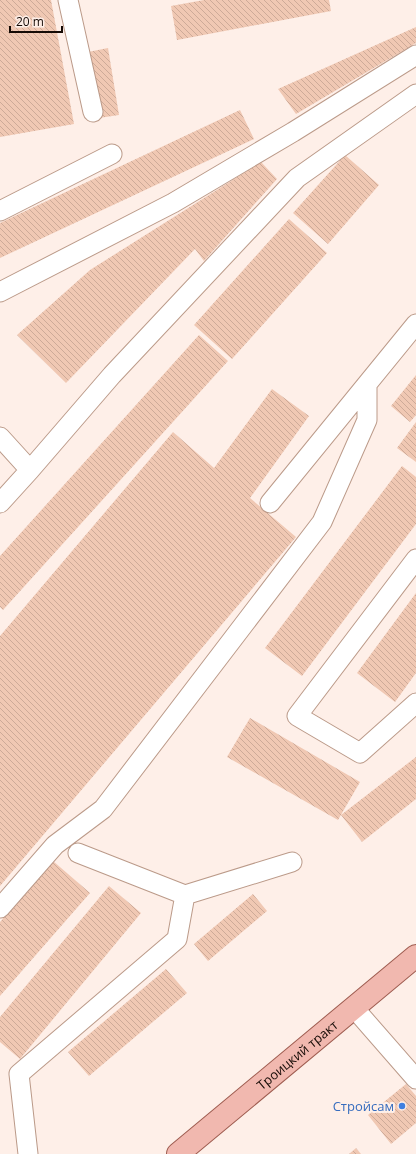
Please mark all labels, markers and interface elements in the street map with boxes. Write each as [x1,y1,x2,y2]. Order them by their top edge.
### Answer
scale bar [10,8,62,34]
text: 20 m [16,13,44,30]
street label: Троицкий тракт [253,1016,341,1094]
place label: Стройсам [333,1097,394,1115]
marker: Стройсам [397,1101,407,1111]

